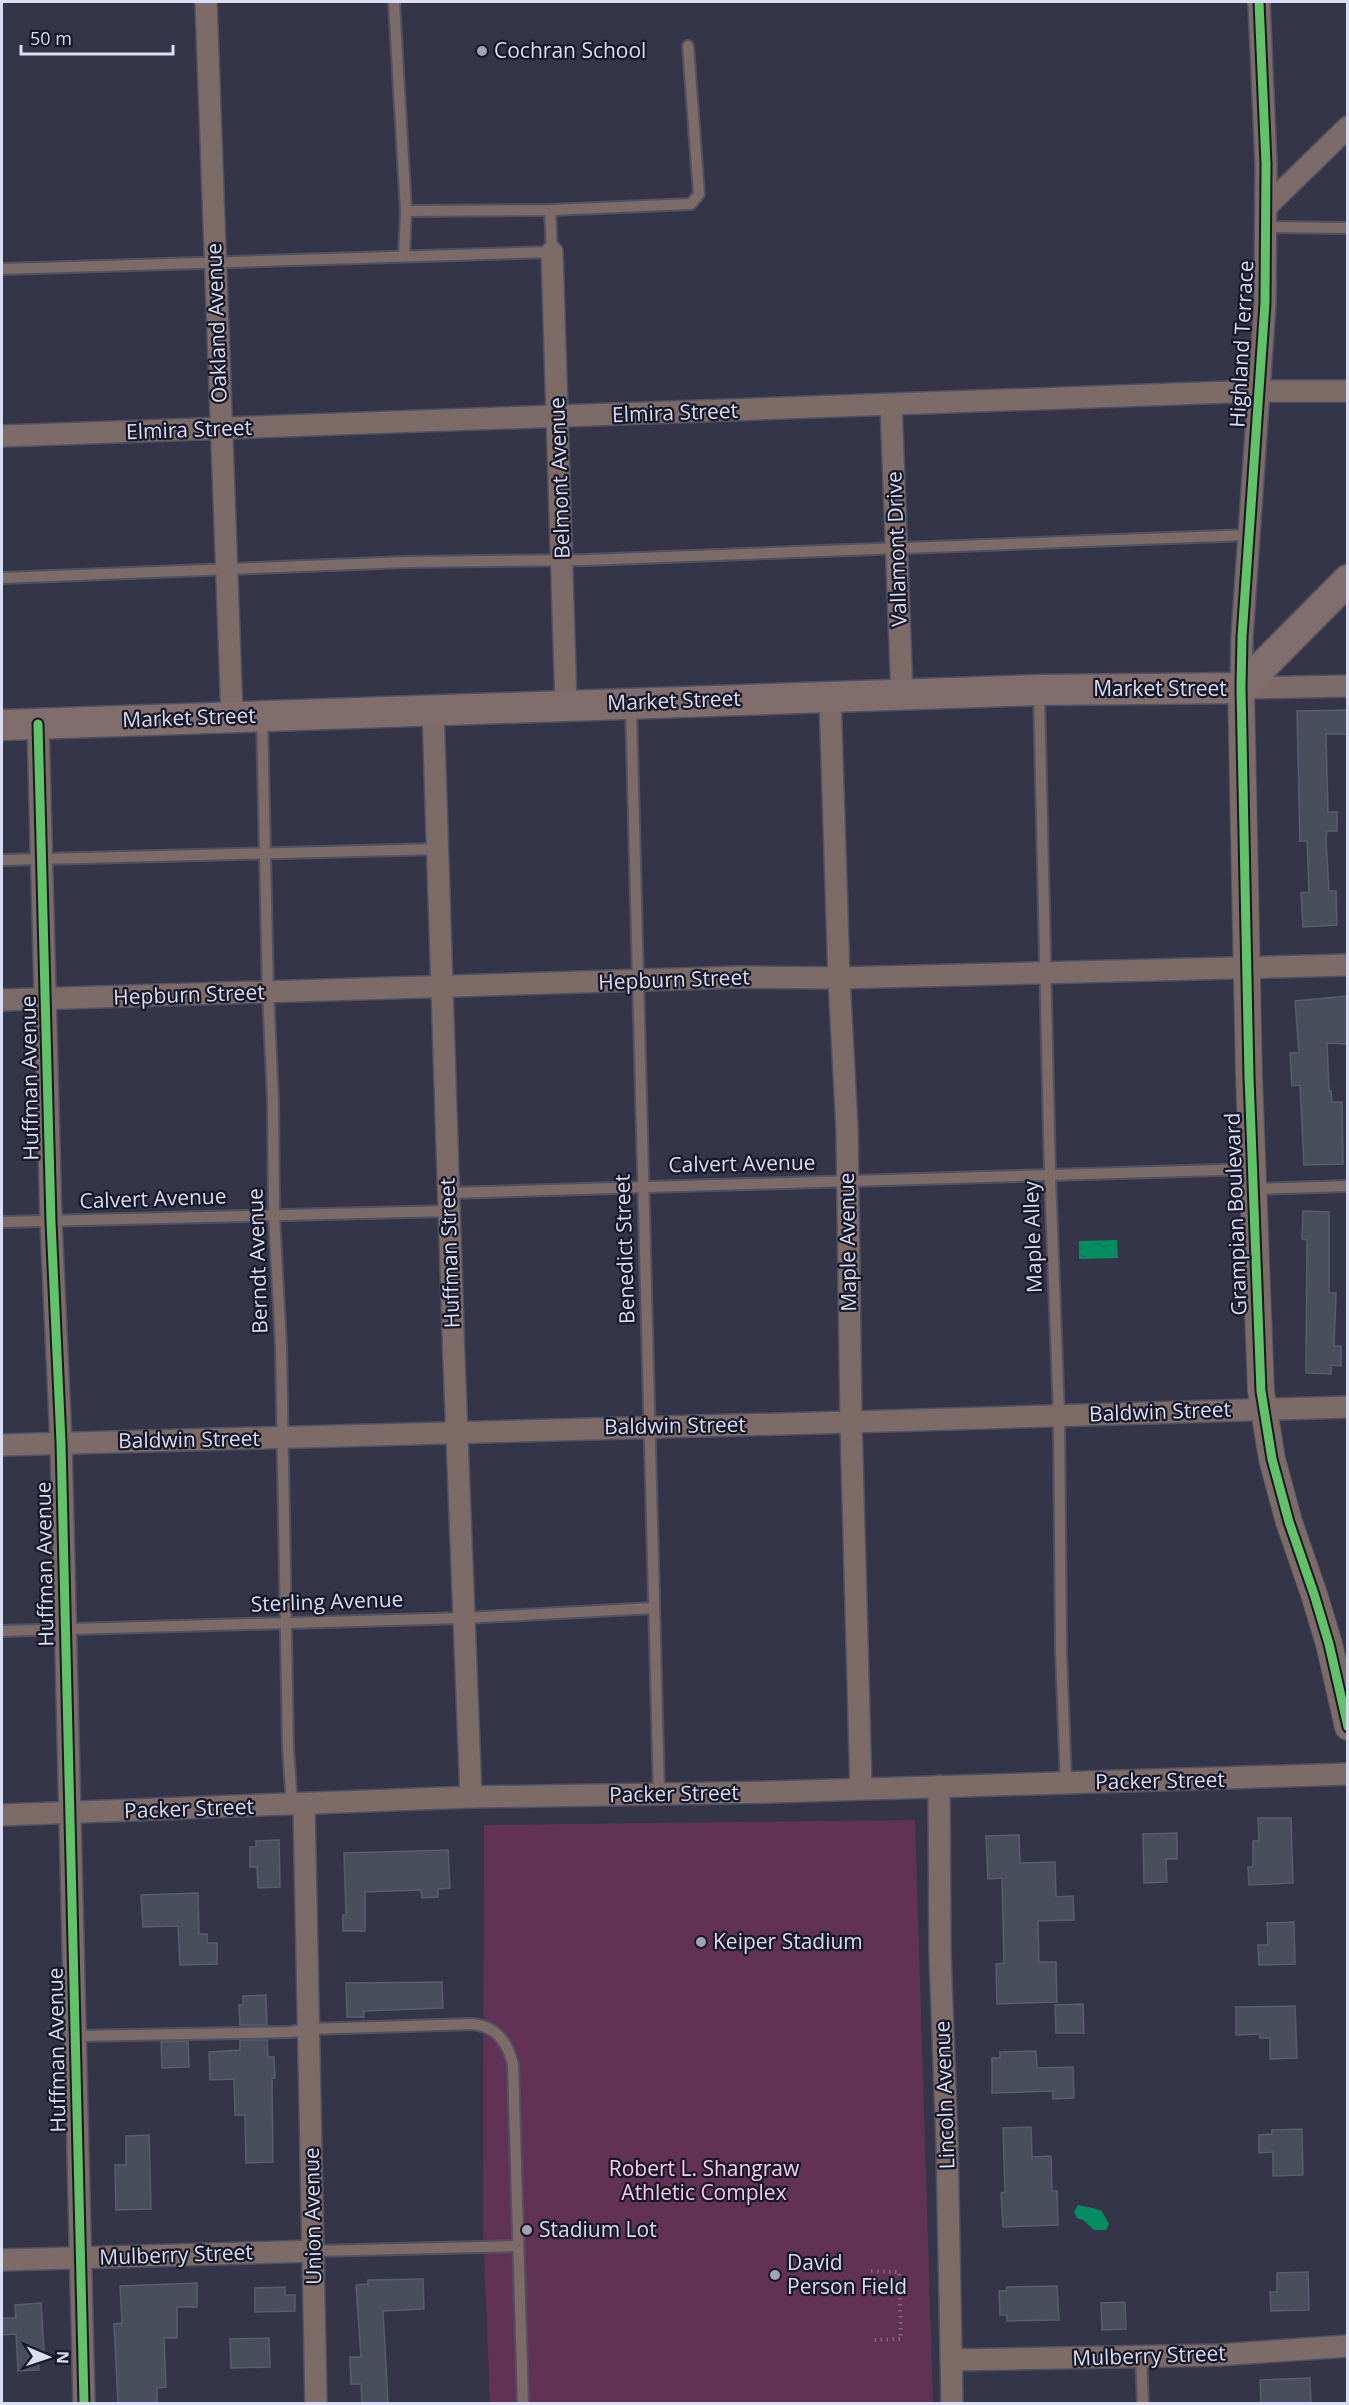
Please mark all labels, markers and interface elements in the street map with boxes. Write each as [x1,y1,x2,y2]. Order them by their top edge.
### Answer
scale bar [21,18,172,56]
text: 50 m [30,26,72,50]
place label: Cochran School [494,36,646,64]
marker: Cochran School [475,44,489,58]
street label: Oakland Avenue [199,242,233,404]
street label: Highland Terrace [1223,260,1259,428]
street label: Elmira Street [611,396,738,428]
street label: Belmont Avenue [542,397,576,559]
street label: Elmira Street [125,413,252,445]
street label: Vallamont Drive [879,471,913,627]
street label: Market Street [1093,674,1227,702]
street label: Market Street [607,684,741,716]
street label: Market Street [122,701,256,733]
street label: Hepburn Street [598,962,750,996]
street label: Hepburn Street [113,977,265,1011]
street label: Huffman Avenue [14,995,44,1161]
street label: Grampian Boulevard [1217,1112,1253,1316]
street label: Calvert Avenue [668,1148,816,1178]
street label: Maple Avenue [832,1172,862,1312]
street label: Benedict Street [607,1174,641,1324]
street label: Huffman Street [432,1177,466,1329]
street label: Maple Alley [1016,1180,1048,1294]
street label: Calvert Avenue [79,1181,227,1215]
street label: Berndt Avenue [240,1188,274,1334]
street label: Baldwin Street [1089,1395,1231,1427]
street label: Baldwin Street [604,1410,746,1440]
street label: Baldwin Street [118,1424,260,1454]
street label: Huffman Avenue [29,1481,59,1647]
street label: Sterling Avenue [250,1584,404,1618]
street label: Packer Street [1095,1765,1225,1795]
street label: Packer Street [609,1778,739,1808]
street label: Packer Street [124,1792,254,1824]
place label: Keiper Stadium [713,1927,863,1955]
marker: Keiper Stadium [694,1935,708,1949]
street label: Huffman Avenue [41,1967,71,2133]
street label: Lincoln Avenue [927,2020,961,2170]
street label: Union Avenue [297,2147,327,2285]
park label: Robert L. Shangraw Athletic Complex [609,2154,800,2206]
place label: Stadium Lot [539,2215,657,2243]
marker: Stadium Lot [520,2223,534,2237]
street label: Mulberry Street [99,2237,253,2271]
place label: David Person Field [787,2248,907,2300]
marker: David Person Field [768,2268,782,2282]
north arrow [18,2327,78,2387]
street label: Mulberry Street [1072,2338,1226,2372]
text: N [52,2351,74,2364]

